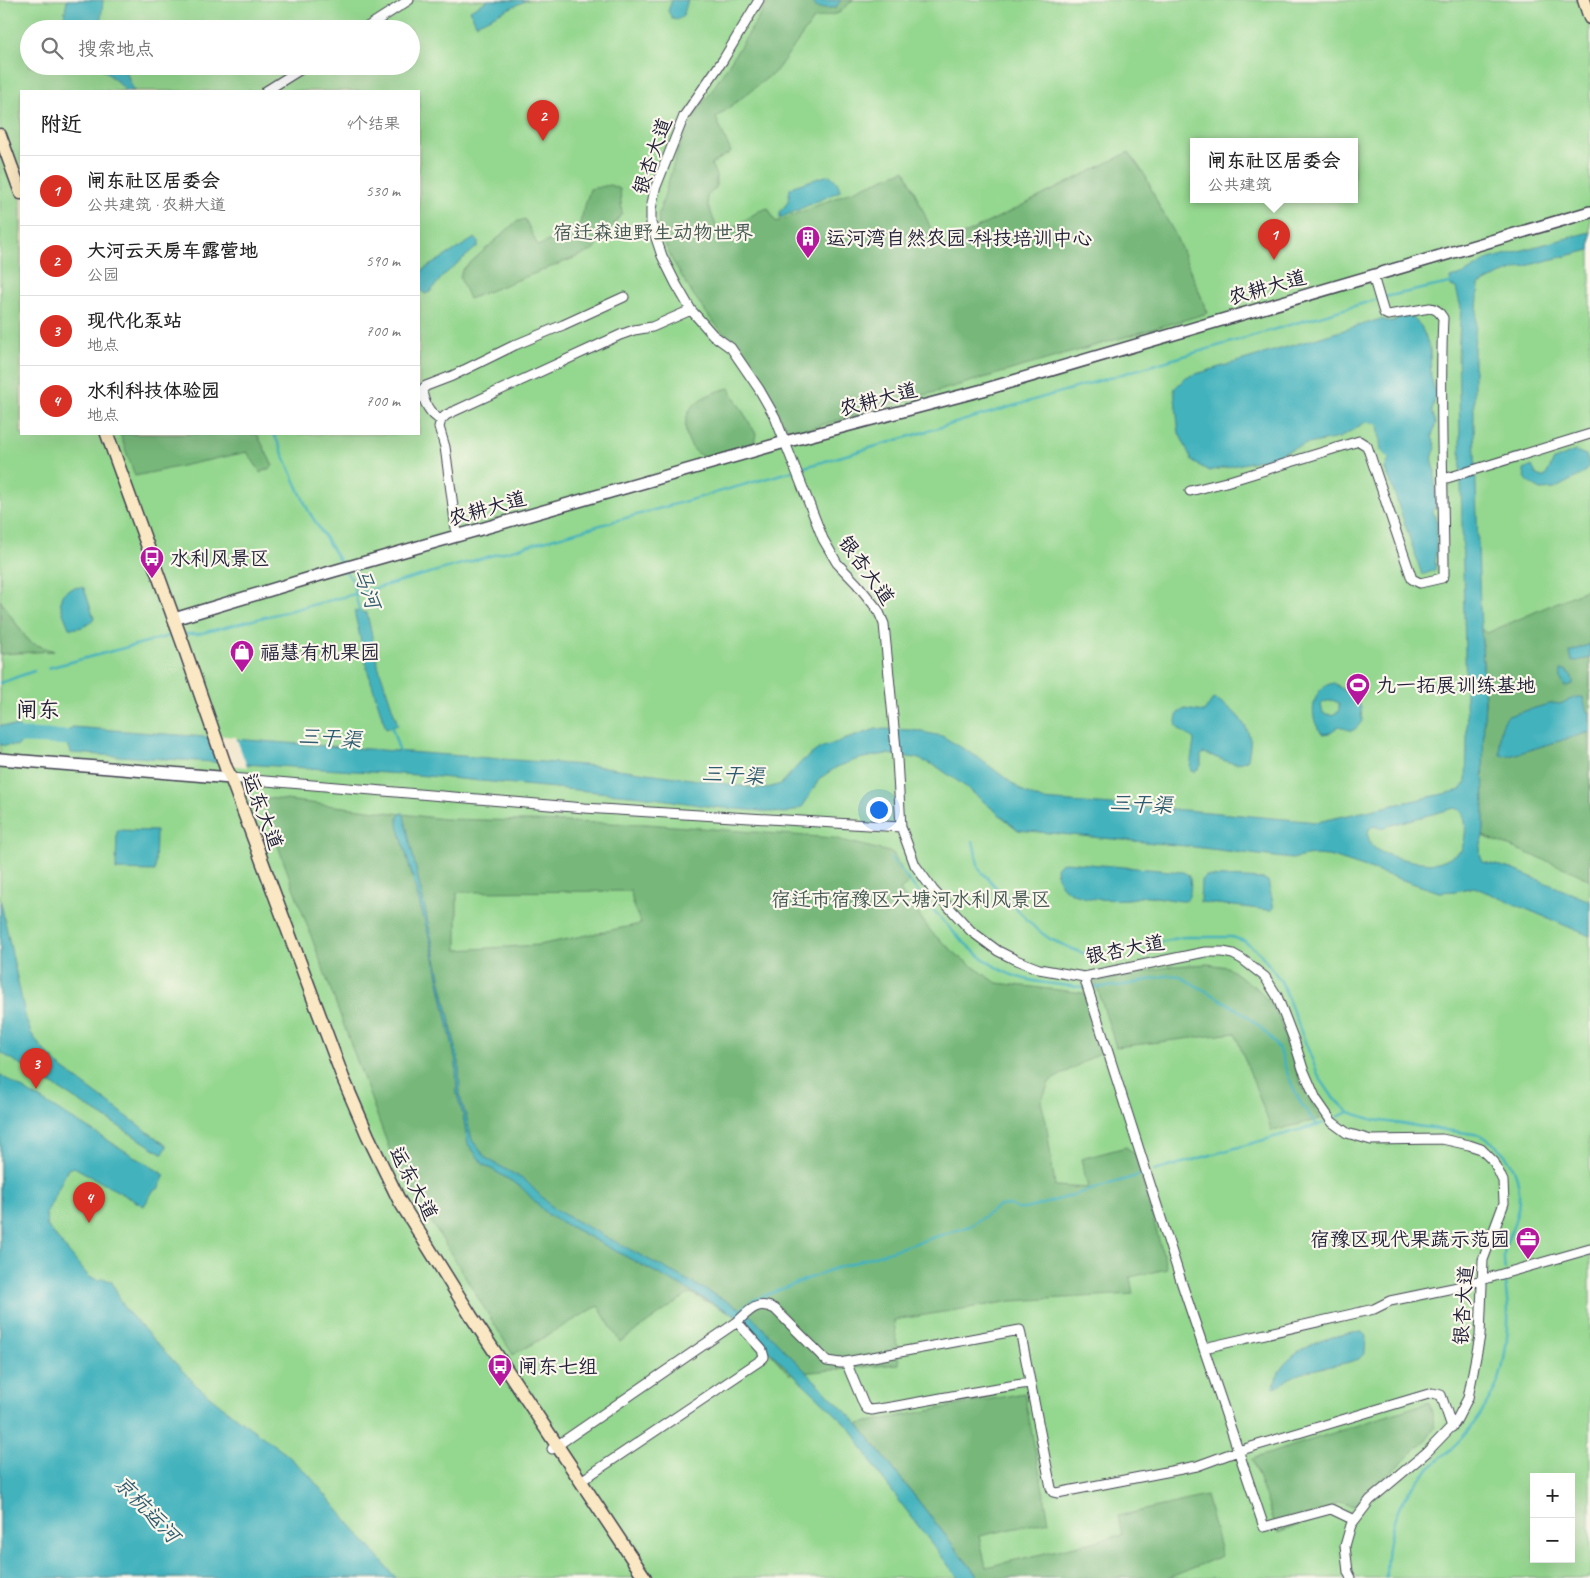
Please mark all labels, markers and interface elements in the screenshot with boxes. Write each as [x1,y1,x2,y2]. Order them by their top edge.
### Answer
search box [20,20,420,75]
icon: search [38,34,66,62]
text: 搜索地点 [78,37,154,61]
pin: 2 [527,100,559,141]
text: 附近 [40,111,82,137]
text: 4个结果 [345,114,400,134]
street label: 银杏大道 [628,114,677,198]
popup [1190,138,1358,203]
text: 闸东社区居委会 [1207,149,1341,173]
text: 闸东社区居委会 [87,169,220,193]
text: 公共建筑 [1207,175,1272,195]
text: 1 [52,181,60,201]
text: 530 m [366,181,400,201]
text: 公共建筑 · 农耕大道 [87,195,226,215]
pin: 1 [1258,219,1290,260]
park label: 宿迁森迪野生动物世界 [553,220,753,245]
building icon: 运河湾自然农园-科技培训中心 [795,225,821,259]
place label: 运河湾自然农园-科技培训中心 [826,226,1093,251]
text: 大河云天房车露营地 [87,239,258,263]
text: 2 [52,251,60,271]
text: 590 m [366,251,400,271]
street label: 农耕大道 [1225,264,1309,311]
text: 公园 [87,265,119,285]
text: 现代化泵站 [87,309,182,333]
text: 3 [52,321,60,341]
text: 700 m [366,321,400,341]
text: 地点 [87,335,119,355]
street label: 农耕大道 [836,377,920,422]
text: 水利科技体验园 [87,379,220,403]
text: 4 [52,391,60,411]
text: 700 m [366,391,400,411]
text: 地点 [87,405,119,425]
street label: 农耕大道 [445,485,529,532]
street label: 银杏大道 [833,531,900,610]
bus stop icon: 水利风景区 [139,545,165,579]
place label: 水利风景区 [170,546,270,571]
water label: 马河 [348,564,387,615]
shop icon: 福慧有机果园 [229,639,255,673]
place label: 福慧有机果园 [260,640,380,665]
sports icon: 九一拓展训练基地 [1345,672,1371,706]
place label: 九一拓展训练基地 [1376,673,1536,698]
district label: 闸东 [16,696,60,724]
water label: 三干渠 [298,723,364,753]
water label: 三干渠 [701,760,767,790]
street label: 运东大道 [237,769,289,853]
water label: 三干渠 [1109,789,1175,819]
your location [866,797,892,823]
park label: 宿迁市宿豫区六塘河水利风景区 [771,887,1051,912]
street label: 银杏大道 [1083,930,1167,969]
pin: 3 [20,1048,52,1089]
street label: 运东大道 [384,1142,443,1224]
pin: 4 [73,1182,105,1223]
office icon: 宿豫区现代果蔬示范园 [1515,1226,1541,1260]
place label: 宿豫区现代果蔬示范园 [1310,1227,1510,1252]
street label: 银杏大道 [1448,1264,1479,1346]
bus stop icon: 闸东七组 [487,1353,513,1387]
place label: 闸东七组 [518,1354,598,1379]
water label: 京杭运河 [108,1470,188,1550]
map controls [1530,1473,1575,1563]
button: + [1530,1473,1575,1518]
button: − [1530,1518,1575,1563]

